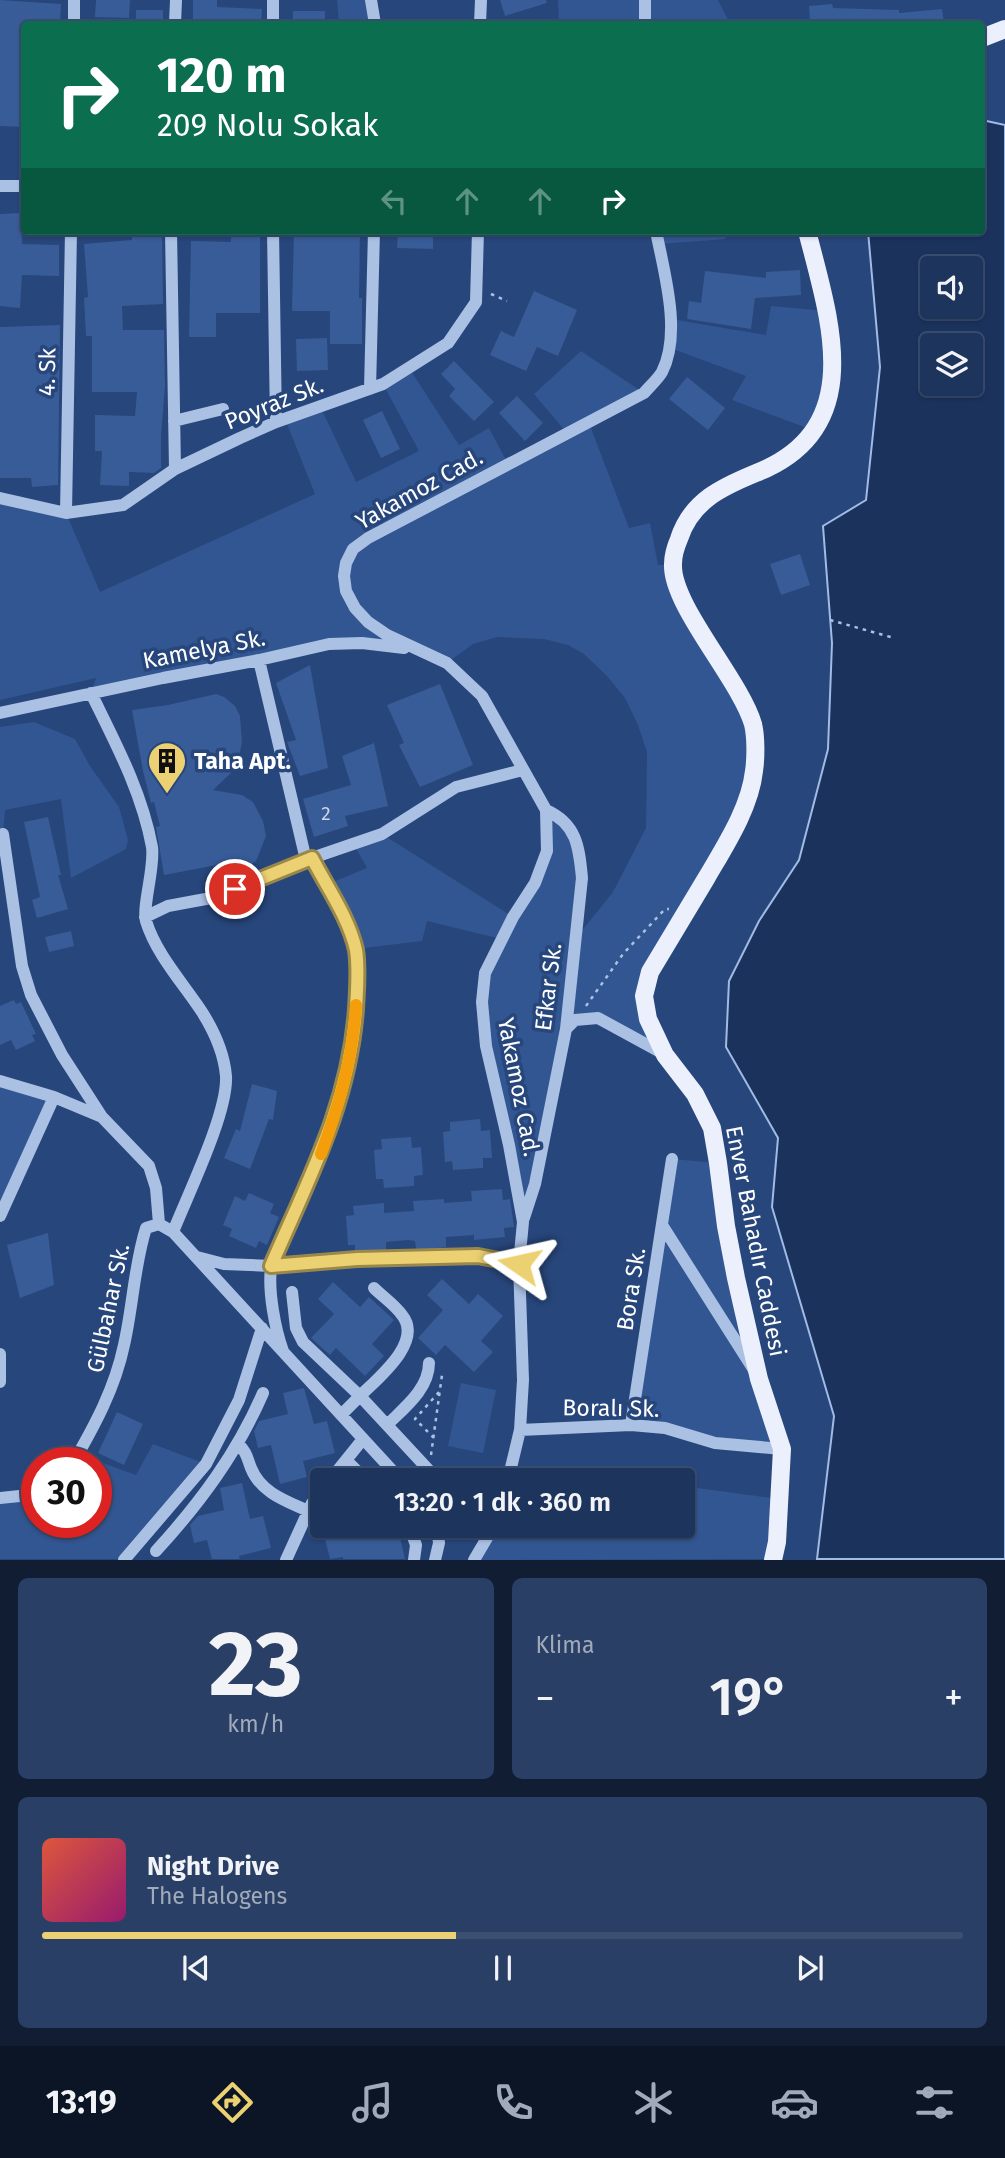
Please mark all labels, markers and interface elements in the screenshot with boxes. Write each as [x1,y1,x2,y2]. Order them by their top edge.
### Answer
text: 120 m [157,46,287,105]
icon: right [42,49,133,140]
text: 209 Nolu Sokak [157,106,379,144]
icon: left [375,182,413,220]
icon: ahead [448,182,486,220]
icon: ahead [521,182,559,220]
icon: right [594,182,632,220]
map controls [920,256,983,396]
button: sound [920,256,983,319]
button: layers [920,333,983,396]
street label: 4. Sk [33,347,61,396]
street label: Poyraz Sk. [221,371,327,435]
street label: Yakamoz Cad. [351,443,487,535]
street label: Kamelya Sk. [140,623,268,675]
building icon: Taha Apt. [146,740,188,795]
place label: Taha Apt. [194,747,291,775]
house number: 2 [321,802,331,825]
pin [205,859,265,919]
icon: arrive [216,870,254,908]
street label: Efkar Sk. [529,941,567,1033]
street label: Yakamoz Cad. [492,1015,546,1159]
street label: Enver Bahadır Caddesi [720,1123,792,1359]
position arrow [482,1227,556,1301]
street label: Gülbahar Sk. [81,1241,135,1375]
street label: Bora Sk. [611,1245,651,1333]
street label: Boralı Sk. [562,1393,660,1423]
speed limit sign: 30 [21,1447,112,1538]
text: 13:20 · 1 dk · 360 m [394,1487,611,1518]
text: 23 [209,1610,303,1719]
text: Klima [536,1631,595,1659]
text: 19° [710,1666,789,1729]
text: − [536,1675,555,1721]
text: + [944,1675,963,1721]
text: km/h [227,1710,284,1738]
text: Night Drive [147,1851,279,1882]
text: The Halogens [147,1882,287,1910]
icon: previous [177,1949,215,1987]
icon: pause [484,1949,522,1987]
icon: next [791,1949,829,1987]
icon: directions [208,2078,257,2127]
icon: music [348,2078,397,2127]
icon: phone [489,2078,538,2127]
icon: climate [629,2078,678,2127]
icon: car [770,2078,819,2127]
icon: filters [910,2078,959,2127]
text: 13:19 [46,2083,117,2121]

